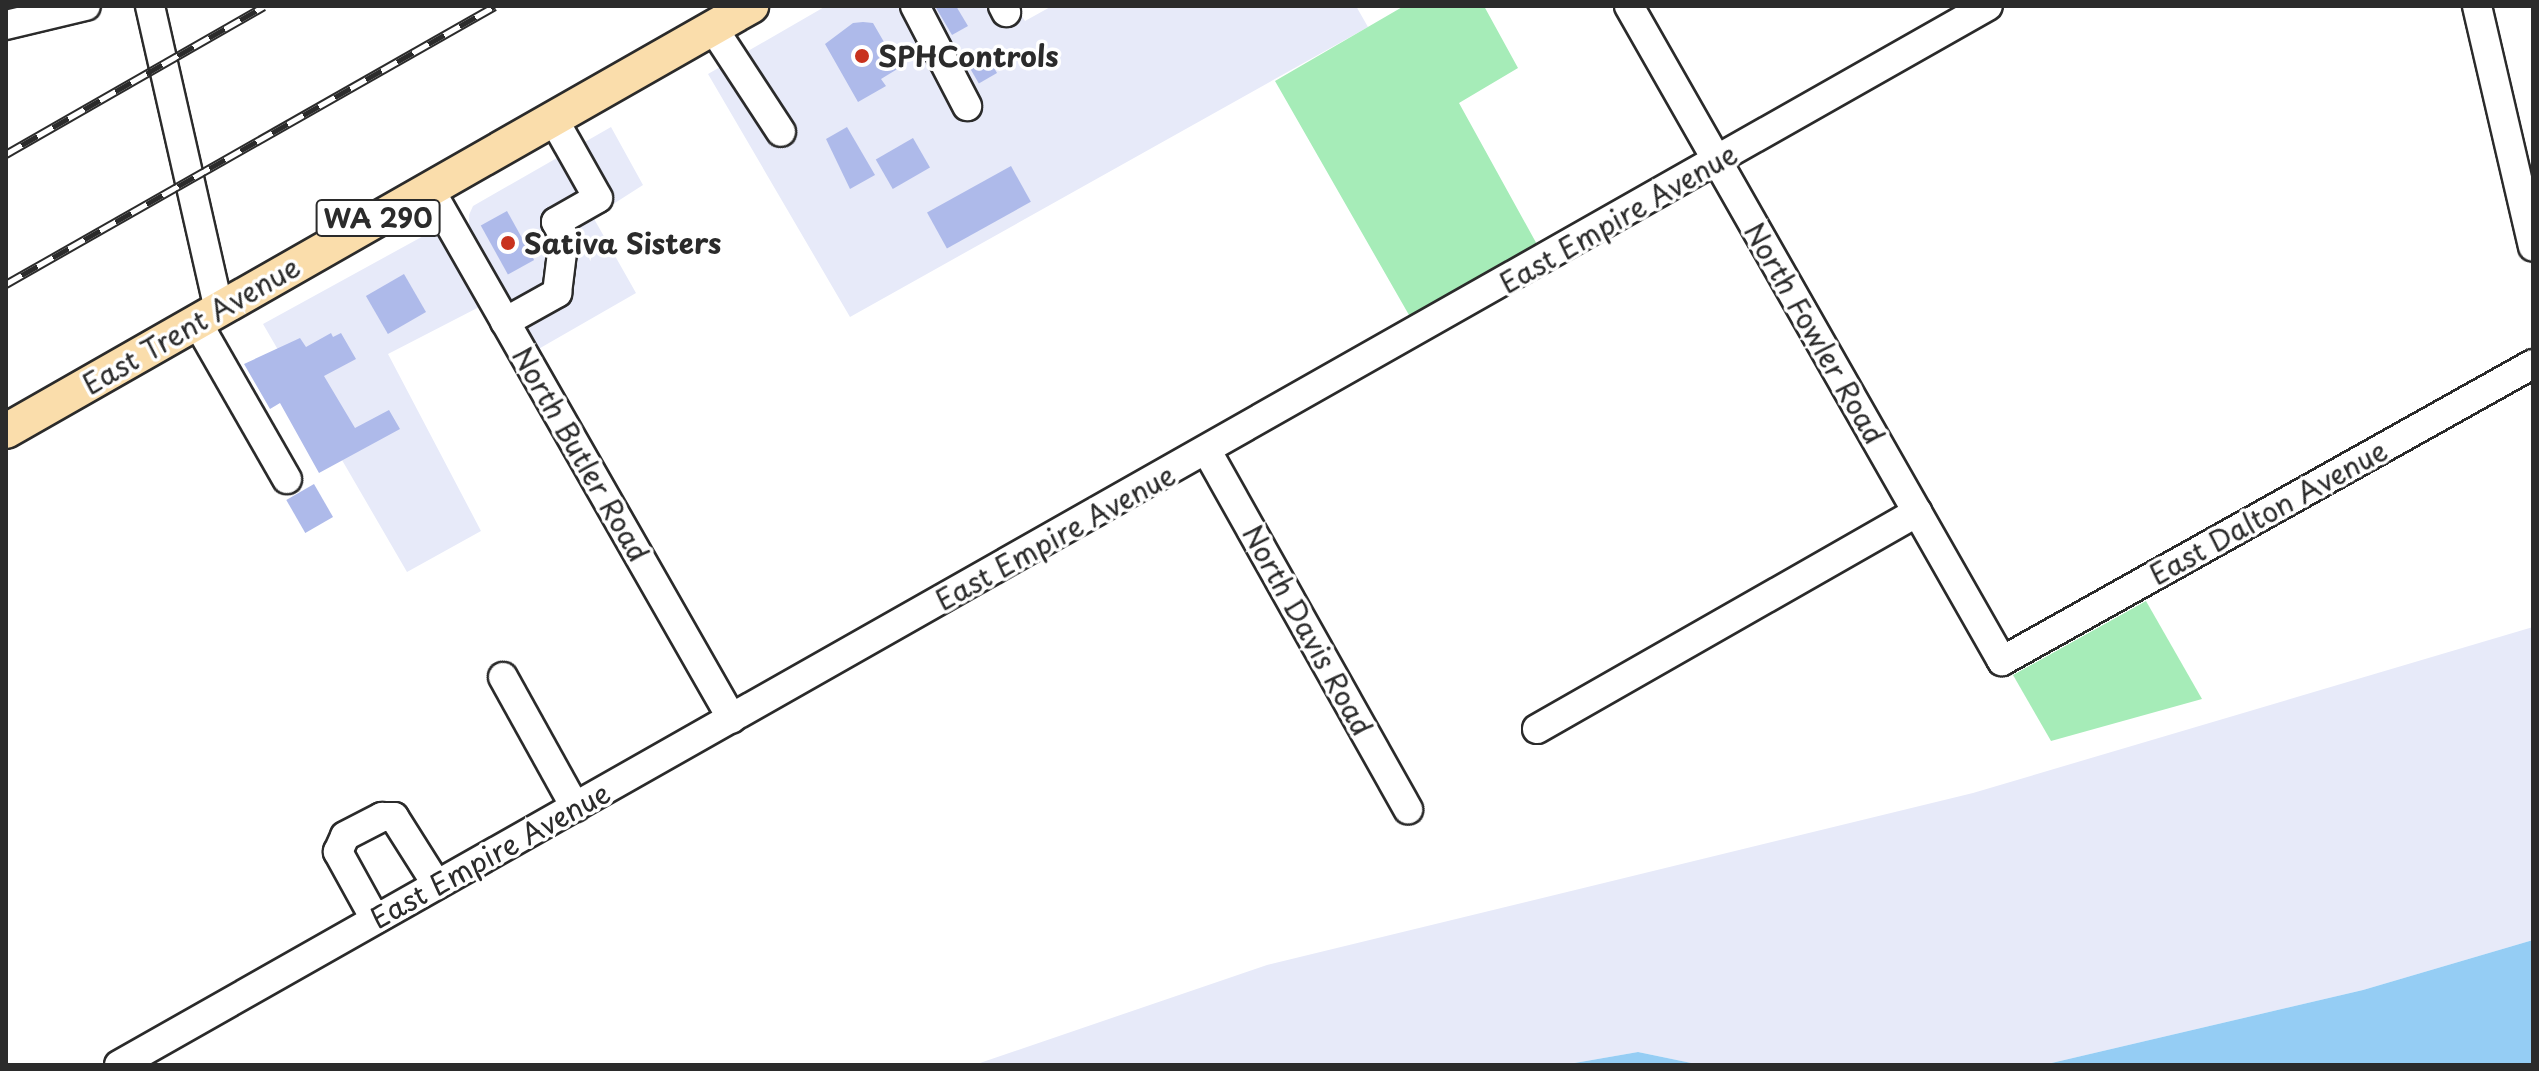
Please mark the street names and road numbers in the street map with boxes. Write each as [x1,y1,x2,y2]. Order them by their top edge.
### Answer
street label: East Empire Avenue [1494,137,1742,299]
road number: WA 290 [314,196,442,240]
street label: North Fowler Road [1737,215,1893,451]
street label: East Trent Avenue [77,249,305,401]
street label: North Butler Road [505,339,657,569]
street label: East Dalton Avenue [2145,434,2391,590]
street label: East Empire Avenue [930,457,1180,617]
street label: North Davis Road [1236,518,1380,742]
street label: East Empire Avenue [365,775,615,935]

